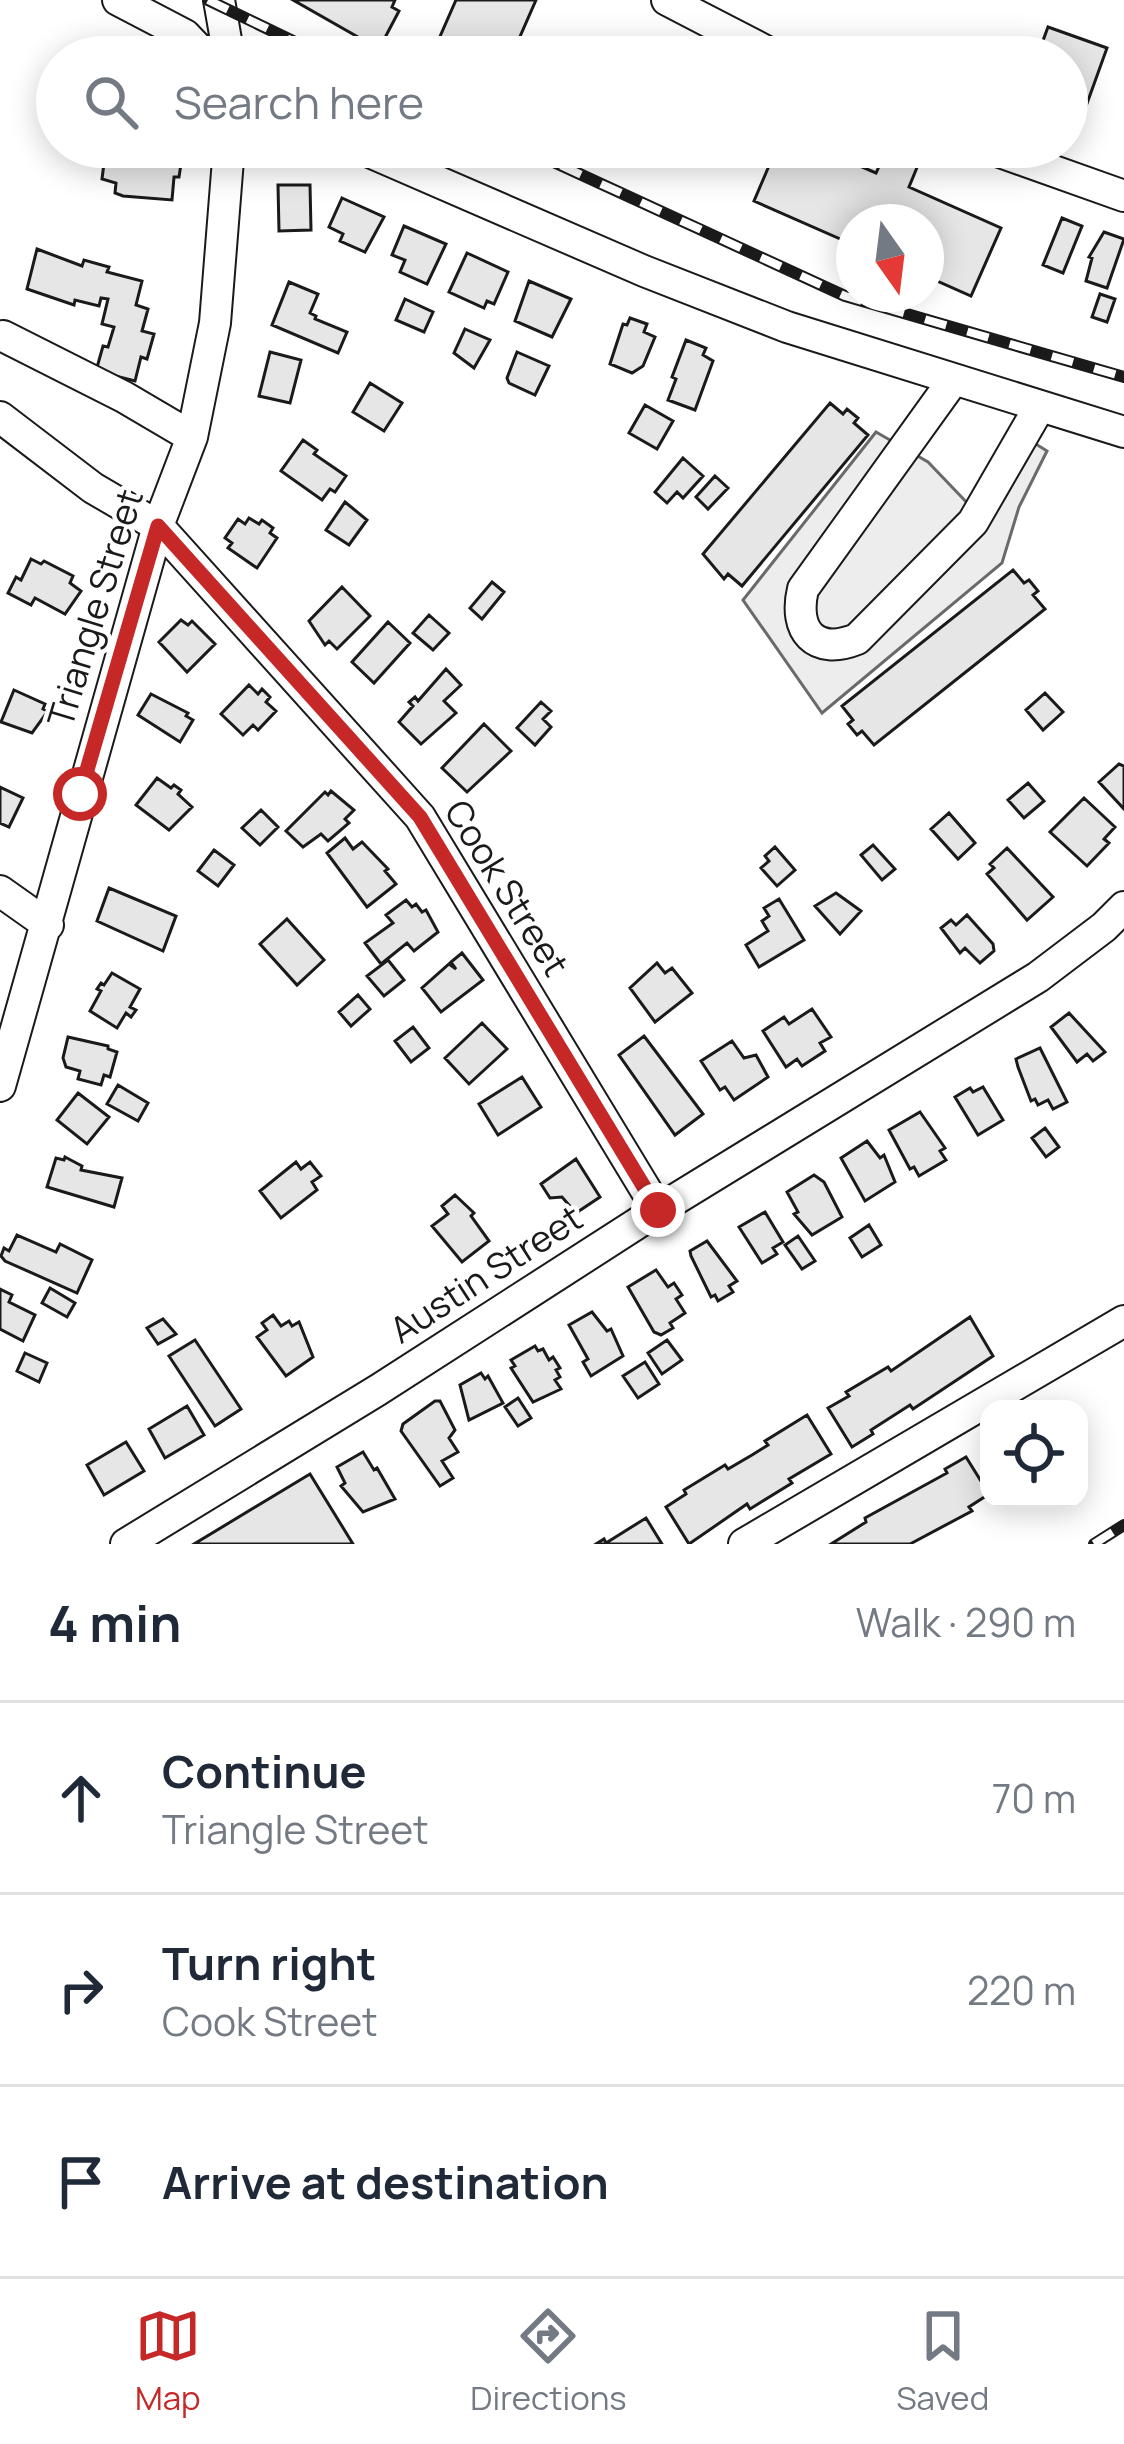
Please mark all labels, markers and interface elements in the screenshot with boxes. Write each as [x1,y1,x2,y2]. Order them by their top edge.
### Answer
search box [36,36,1088,168]
icon: search [78,69,144,135]
text: Search here [174,71,424,133]
north arrow [836,204,944,312]
street label: Triangle Street [35,483,154,733]
route start [53,767,107,821]
street label: Cook Street [434,790,581,985]
route end [631,1183,685,1237]
street label: Austin Street [380,1193,591,1354]
map controls [980,1400,1088,1508]
button: locate [980,1400,1088,1508]
text: 4 min [48,1588,181,1657]
text: Walk · 290 m [856,1595,1076,1649]
text: Continue [162,1740,367,1802]
icon: ahead [48,1765,114,1831]
text: 70 m [992,1771,1076,1825]
text: Triangle Street [162,1802,429,1856]
text: Turn right [162,1932,376,1994]
icon: right [48,1957,114,2023]
text: 220 m [967,1963,1076,2017]
text: Cook Street [162,1994,378,2048]
icon: arrive [48,2149,114,2215]
text: Arrive at destination [162,2151,609,2213]
tab: Map [135,2303,201,2420]
tab: Directions [470,2303,627,2420]
tab: Saved [896,2303,989,2420]

